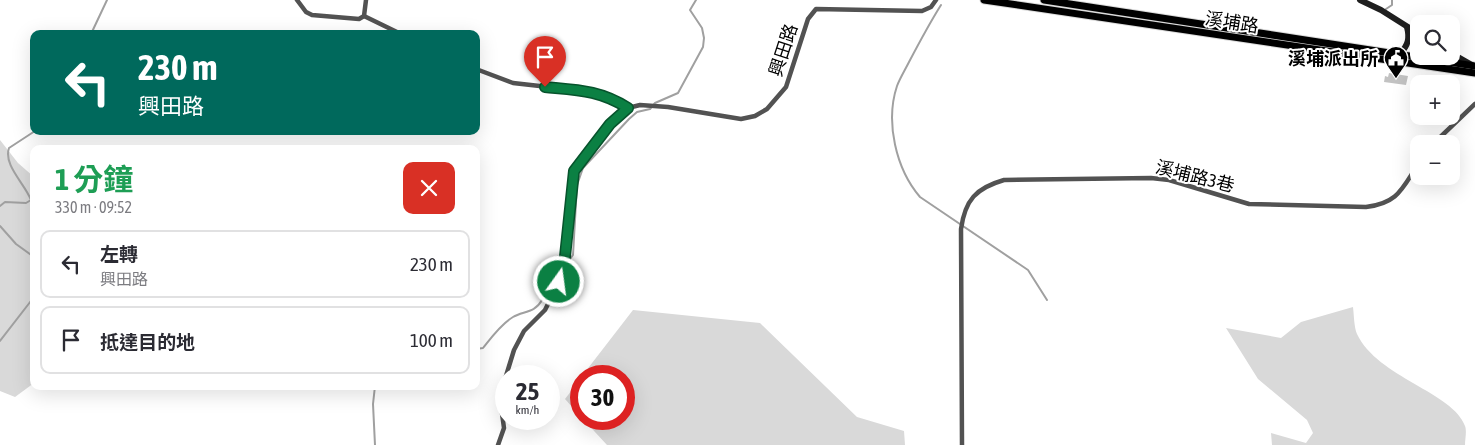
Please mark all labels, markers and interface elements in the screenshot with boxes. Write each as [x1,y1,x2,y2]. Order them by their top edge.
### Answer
street label: 溪埔路 [1204,7,1260,37]
map controls [1410,15,1460,185]
button: search [1410,15,1460,65]
street label: 興田路 [765,21,801,79]
pin [524,36,566,87]
icon: arrive [531,43,559,71]
public building icon: 溪埔派出所 [1383,45,1409,79]
text: 230 m [138,47,217,87]
place label: 溪埔派出所 [1288,48,1378,69]
icon: left [55,50,120,115]
button: + [1410,75,1460,125]
text: 興田路 [138,93,204,119]
button: − [1410,135,1460,185]
street label: 溪埔路3巷 [1153,156,1237,196]
text: 1 分鐘 [55,162,133,196]
button: close [403,162,455,214]
text: 330 m · 09:52 [55,198,132,216]
text: 左轉 [100,243,138,265]
icon: left [57,250,85,278]
text: 230 m [410,253,453,275]
position arrow [532,255,584,307]
text: 興田路 [100,270,148,288]
icon: arrive [57,326,85,354]
text: 100 m [410,329,453,351]
text: 抵達目的地 [100,331,195,353]
speed limit sign: 30 [570,365,635,430]
text: 25 [516,377,539,405]
text: km/h [516,403,539,417]

